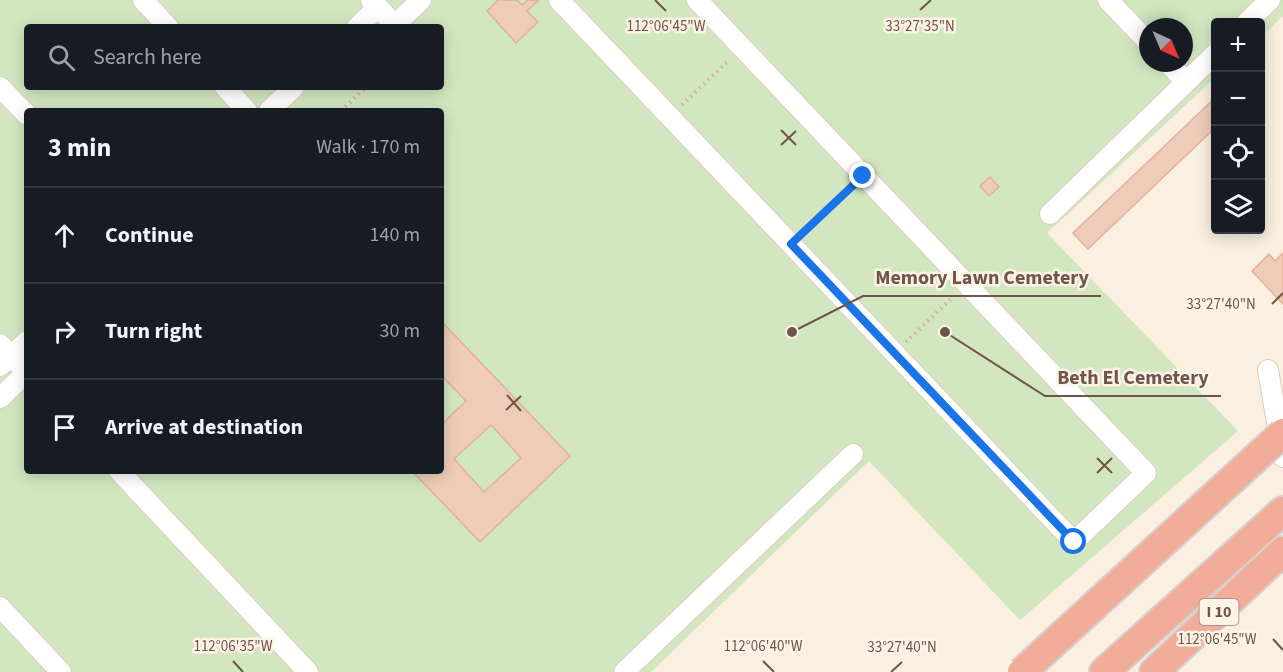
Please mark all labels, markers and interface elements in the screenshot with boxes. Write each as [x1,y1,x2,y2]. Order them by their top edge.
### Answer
text: 112°06'45"W [626,16,706,37]
text: 33°27'35"N [885,16,955,37]
north arrow [1139,18,1193,72]
map controls [1211,18,1265,234]
button: + [1211,18,1265,72]
search box [24,24,444,90]
icon: search [45,41,78,74]
text: Search here [93,41,201,73]
button: − [1211,72,1265,126]
button: locate [1211,126,1265,180]
text: 3 min [48,129,111,166]
text: Walk · 170 m [316,133,420,161]
route end [849,162,875,188]
button: layers [1211,180,1265,234]
icon: ahead [48,219,81,252]
text: Continue [105,219,194,251]
text: 140 m [370,221,420,249]
callout: Memory Lawn Cemetery [863,258,1101,296]
text: Memory Lawn Cemetery [875,264,1089,292]
text: 33°27'40"N [1186,294,1256,315]
icon: right [48,315,81,348]
text: Turn right [105,315,202,347]
text: 30 m [380,317,420,345]
callout: Beth El Cemetery [1045,358,1221,396]
text: Beth El Cemetery [1057,364,1209,392]
icon: arrive [48,411,81,444]
text: Arrive at destination [105,411,303,443]
route start [1060,528,1086,554]
road number: I 10 [1200,599,1238,625]
text: 112°06'45"W [1177,629,1257,650]
text: 112°06'35"W [193,636,273,657]
text: 112°06'40"W [723,636,803,657]
text: 33°27'40"N [867,637,937,658]

